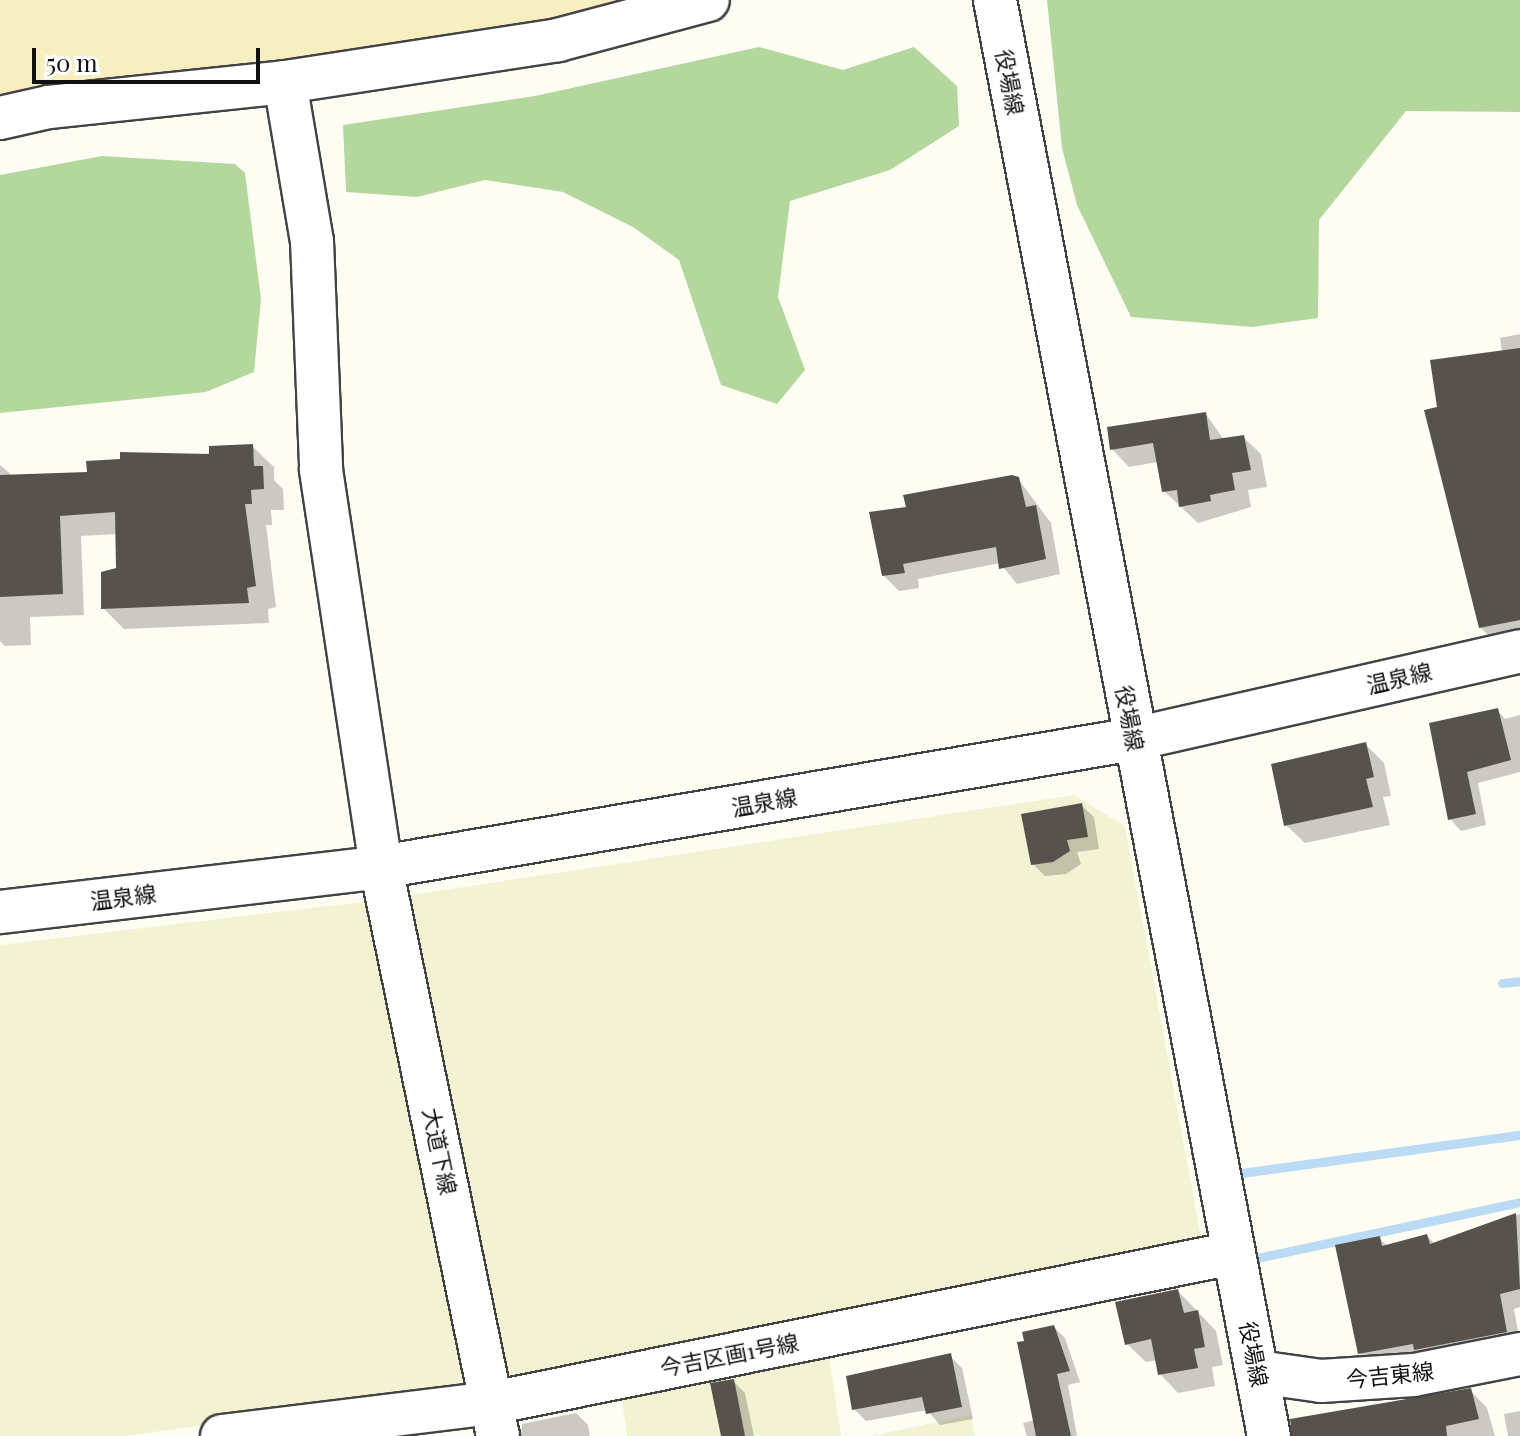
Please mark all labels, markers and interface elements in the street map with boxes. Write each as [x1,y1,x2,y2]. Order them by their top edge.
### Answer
scale bar [36,32,264,82]
text: 50 m [46,46,98,78]
street label: 役場線 [991,47,1029,117]
street label: 温泉線 [1364,658,1434,698]
street label: 役場線 [1111,683,1149,753]
street label: 温泉線 [729,783,799,821]
street label: 温泉線 [89,880,157,914]
street label: 大道下線 [418,1105,462,1197]
street label: 役場線 [1235,1319,1273,1389]
street label: 今吉区画1号線 [658,1329,800,1381]
street label: 今吉東線 [1345,1357,1435,1393]

